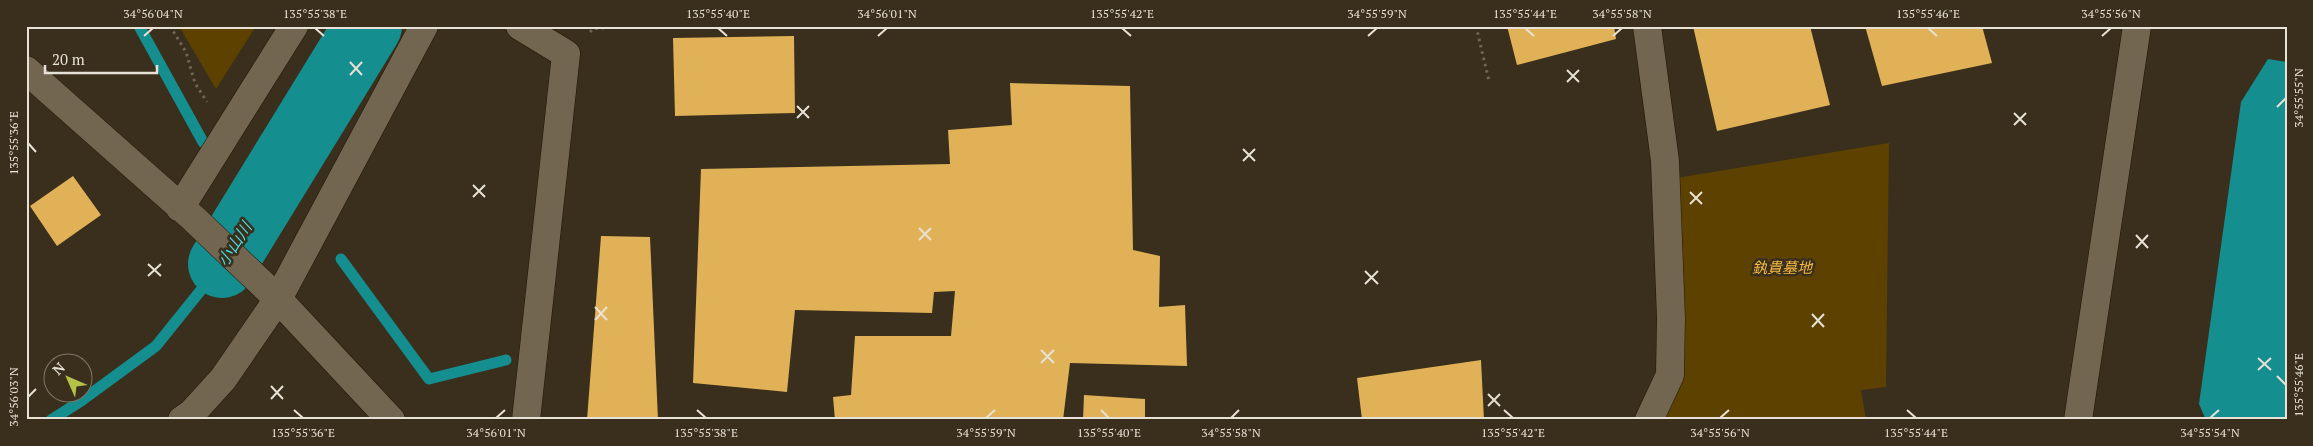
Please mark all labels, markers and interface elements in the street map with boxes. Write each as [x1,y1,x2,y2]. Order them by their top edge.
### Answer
text: 34°56'04"N [123,6,183,21]
text: 135°55'38"E [283,6,347,21]
text: 135°55'40"E [686,6,750,21]
text: 34°56'01"N [857,6,917,21]
text: 135°55'42"E [1090,6,1154,21]
text: 34°55'59"N [1347,6,1407,21]
text: 135°55'44"E [1493,6,1557,21]
text: 34°55'58"N [1592,6,1652,21]
text: 135°55'46"E [1896,6,1960,21]
text: 34°55'56"N [2081,6,2141,21]
scale bar [45,42,158,74]
text: 20 m [52,49,85,69]
text: 34°55'55"N [2291,68,2306,128]
text: 135°55'36"E [6,111,21,175]
water label: 小山川 [212,216,257,270]
park label: 釻貴墓地 [1752,257,1814,277]
text: 135°55'46"E [2291,353,2306,417]
north arrow [42,354,92,404]
text: N [48,358,69,379]
text: 34°56'03"N [6,367,21,427]
text: 135°55'36"E [271,425,335,440]
text: 34°56'01"N [466,425,526,440]
text: 135°55'38"E [674,425,738,440]
text: 34°55'59"N [956,425,1016,440]
text: 135°55'40"E [1077,425,1141,440]
text: 34°55'58"N [1201,425,1261,440]
text: 135°55'42"E [1481,425,1545,440]
text: 34°55'56"N [1690,425,1750,440]
text: 135°55'44"E [1884,425,1948,440]
text: 34°55'54"N [2180,425,2240,440]

